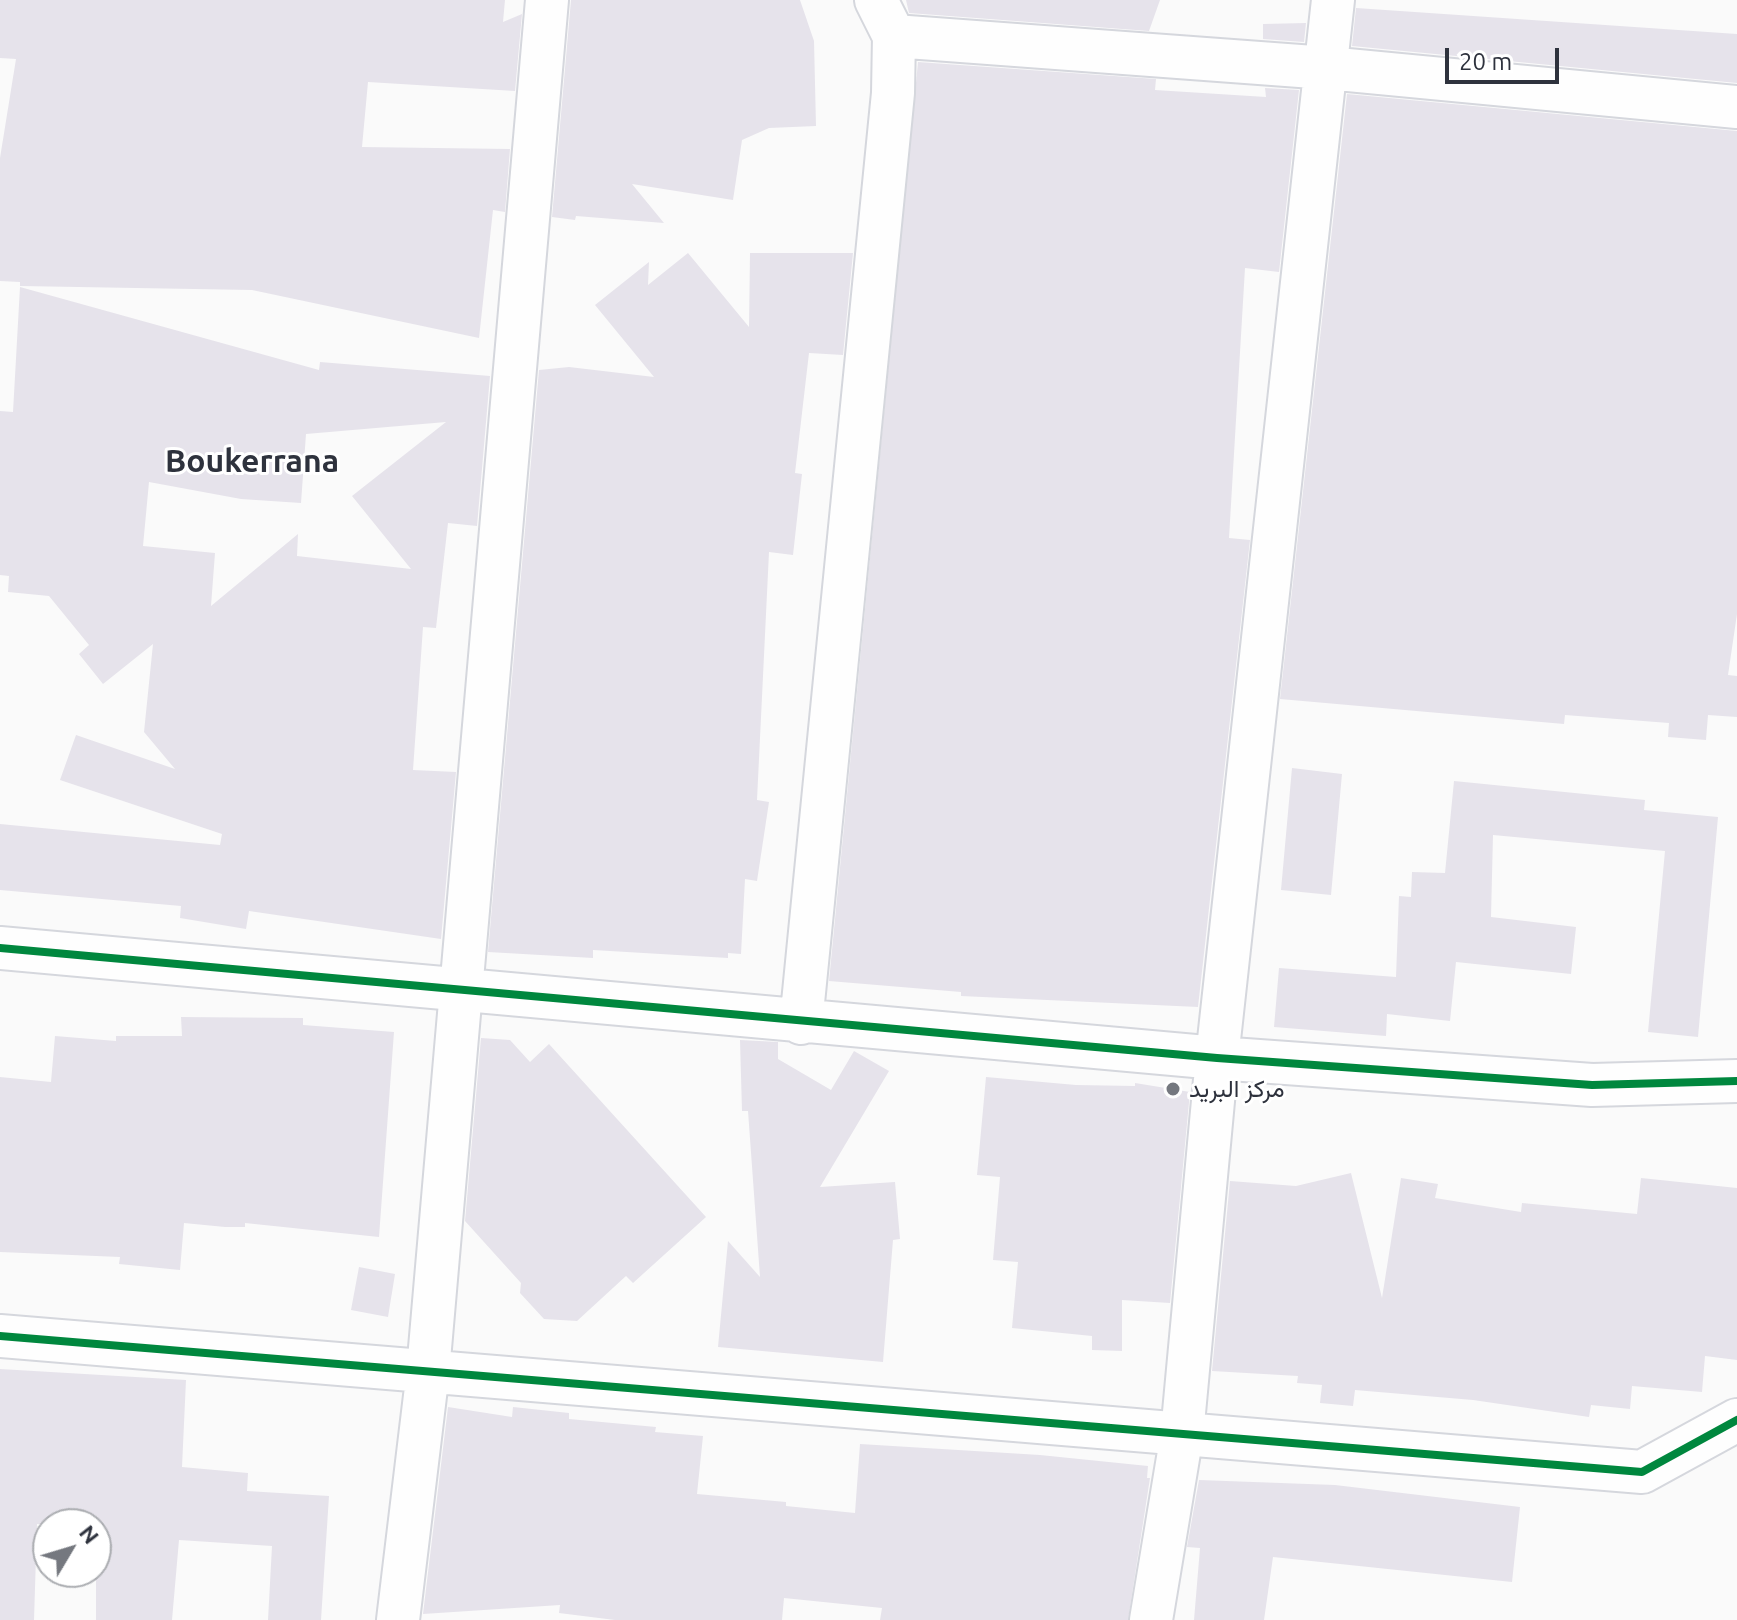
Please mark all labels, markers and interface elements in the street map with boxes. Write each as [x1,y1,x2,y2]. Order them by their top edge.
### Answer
scale bar [1449,32,1563,82]
text: 20 m [1459,48,1512,75]
district label: Boukerrana [165,442,339,480]
place label: مركز البريد [1189,1075,1285,1103]
marker: مركز البريد [1164,1080,1182,1098]
north arrow [32,1508,112,1588]
text: N [75,1520,105,1548]

